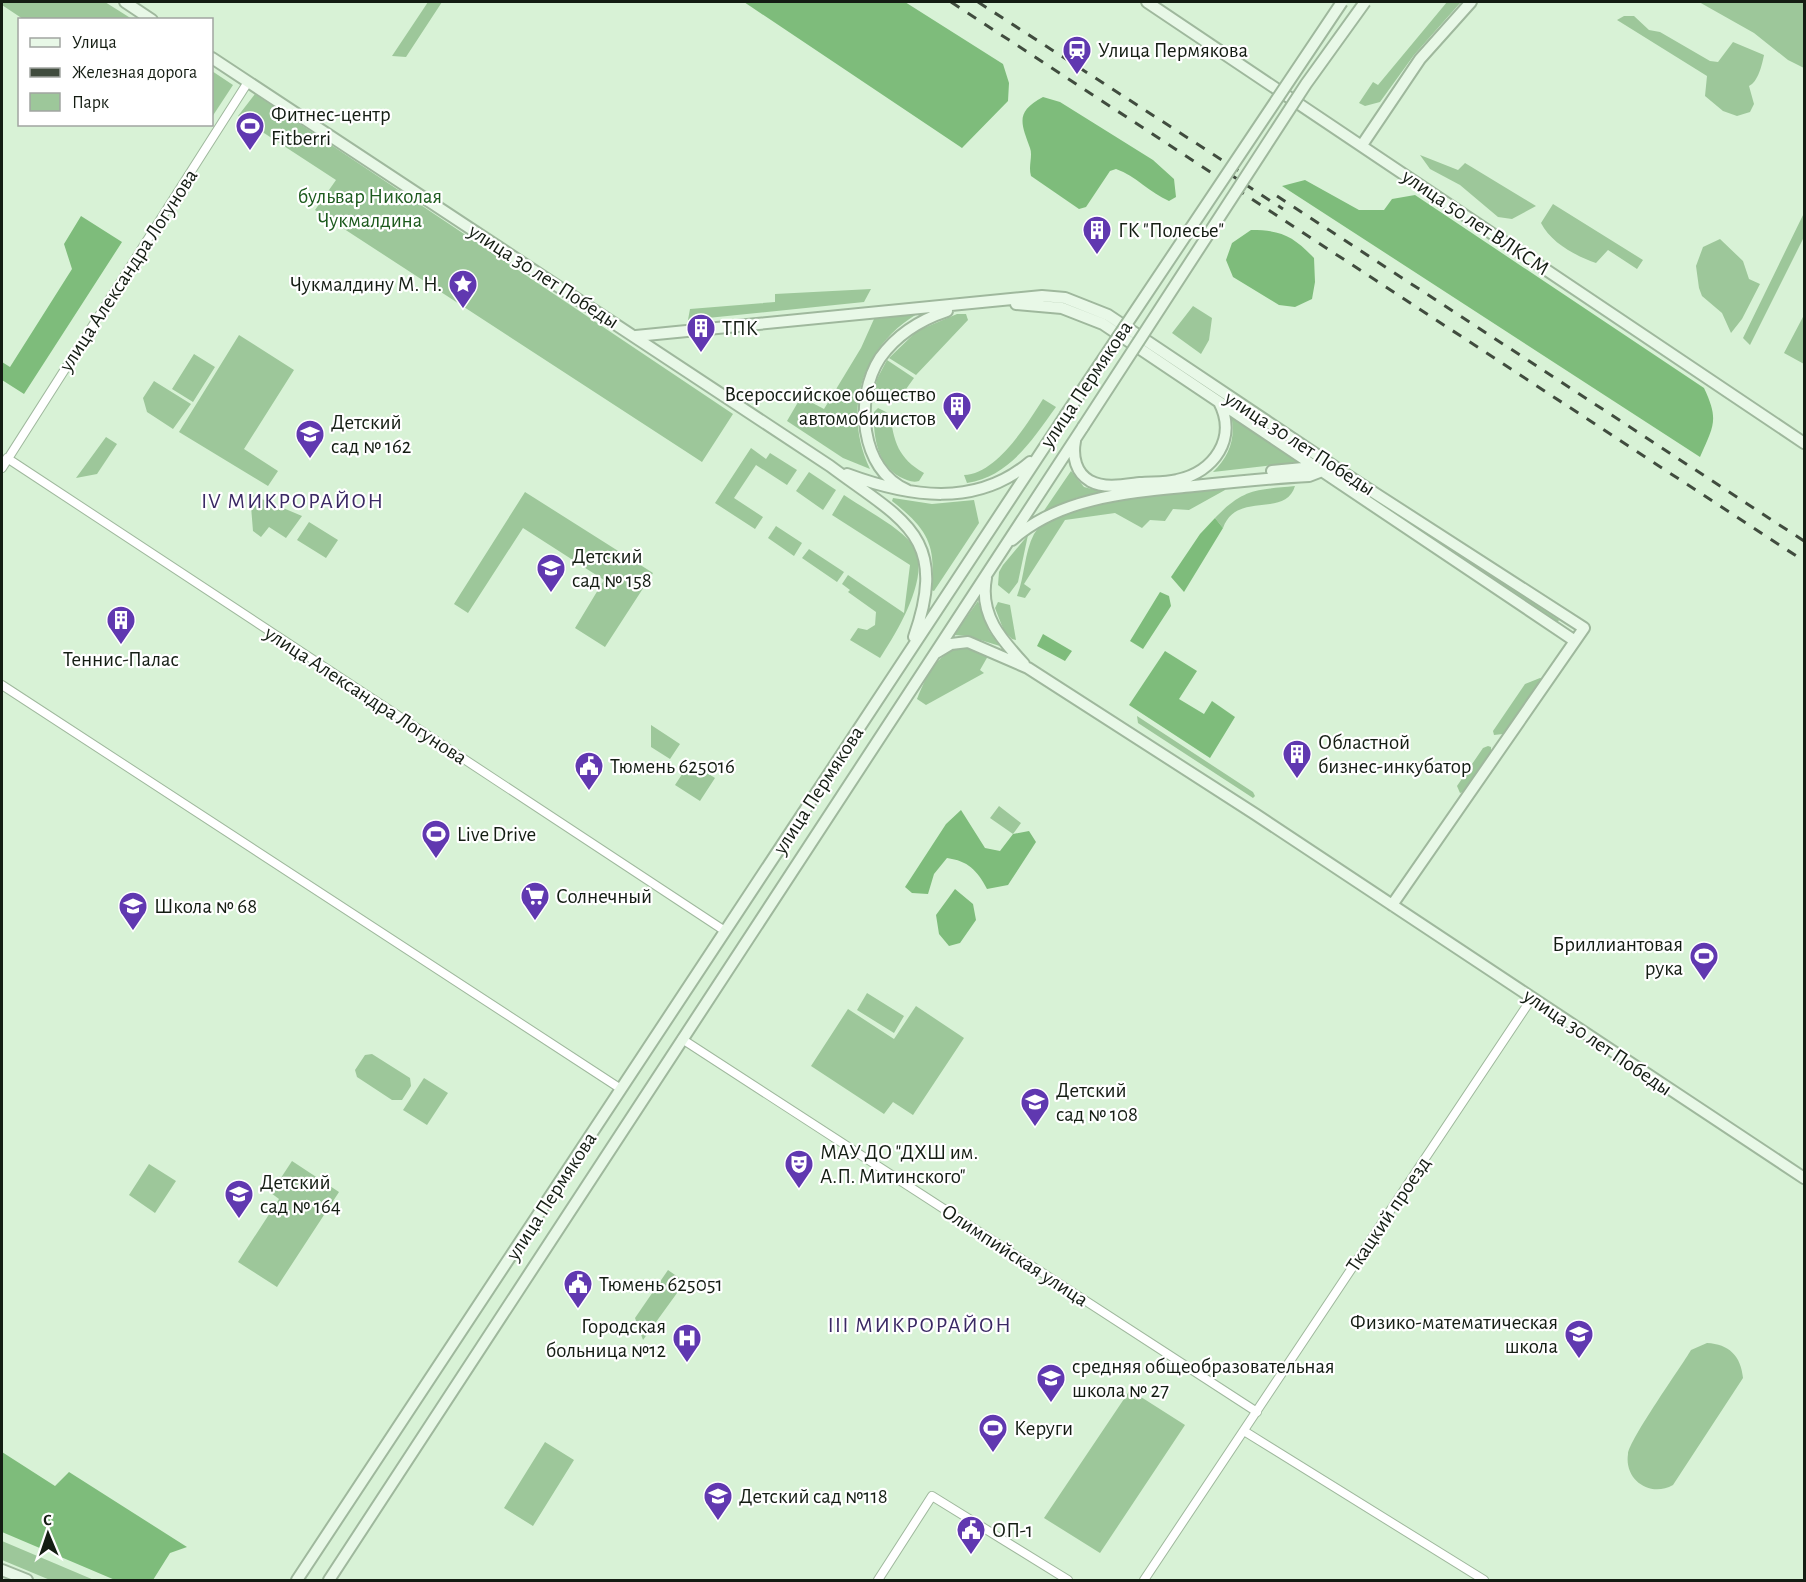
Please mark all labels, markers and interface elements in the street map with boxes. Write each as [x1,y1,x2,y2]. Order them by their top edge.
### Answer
legend [18,18,213,126]
text: Улица [72,34,117,52]
station icon: Улица Пермякова [1061,34,1093,76]
place label: Улица Пермякова [1098,40,1249,61]
text: Железная дорога [72,64,197,82]
text: Парк [72,94,110,112]
place label: Фитнес-центр Fitberri [271,104,391,149]
sports icon: Фитнес-центр Fitberri [234,110,266,152]
street label: улица Александра Логунова [55,165,202,376]
street label: улица 50 лет ВЛКСМ [1398,165,1553,279]
park label: бульвар Николая Чукмалдина [298,186,442,231]
building icon: ГК "Полесье" [1081,214,1113,256]
street label: улица 30 лет Победы [464,220,623,333]
place label: ГК "Полесье" [1118,220,1224,241]
place icon: Чукмалдину М. Н. [447,268,479,310]
place label: Чукмалдину М. Н. [290,274,442,295]
building icon: ТПК [685,312,717,354]
street label: улица Пермякова [1036,317,1137,452]
place label: ТПК [722,318,758,339]
place label: Всероссийское общество автомобилистов [724,384,936,429]
street label: улица 30 лет Победы [1220,387,1379,500]
building icon: Всероссийское общество автомобилистов [941,390,973,432]
place label: Детский сад № 162 [331,412,411,457]
school or university icon: Детский сад № 162 [294,418,326,460]
district label: IV МИКРОРАЙОН [201,490,385,512]
place label: Детский сад № 158 [572,546,652,591]
school or university icon: Детский сад № 158 [535,552,567,594]
building icon: Теннис-Палас [105,604,137,646]
street label: улица Александра Логунова [260,622,471,769]
place label: Теннис-Палас [63,649,179,670]
street label: улица Пермякова [769,722,868,859]
place label: Областной бизнес-инкубатор [1318,732,1472,777]
building icon: Областной бизнес-инкубатор [1281,738,1313,780]
public building icon: Тюмень 625016 [573,750,605,792]
place label: Тюмень 625016 [610,756,735,777]
sports icon: Live Drive [420,818,452,860]
place label: Live Drive [457,824,536,845]
supermarket icon: Солнечный [519,880,551,922]
place label: Солнечный [556,886,652,907]
school or university icon: Школа № 68 [117,890,149,932]
place label: Школа № 68 [154,896,257,917]
place label: Бриллиантовая рука [1552,934,1683,979]
sports icon: Бриллиантовая рука [1688,940,1720,982]
street label: улица 30 лет Победы [1519,984,1676,1100]
place label: Детский сад № 108 [1056,1080,1138,1125]
school or university icon: Детский сад № 108 [1019,1086,1051,1128]
street label: улица Пермякова [502,1128,601,1265]
place label: МАУ ДО "ДХШ им. А.П. Митинского" [820,1142,978,1187]
theatre icon: МАУ ДО "ДХШ им. А.П. Митинского" [783,1148,815,1190]
street label: Ткацкий проезд [1342,1153,1435,1276]
place label: Детский сад № 164 [260,1172,341,1217]
school or university icon: Детский сад № 164 [223,1178,255,1220]
street label: Олимпийская улица [938,1200,1092,1311]
public building icon: Тюмень 625051 [562,1268,594,1310]
place label: Тюмень 625051 [599,1274,723,1295]
place label: Физико-математическая школа [1350,1312,1558,1357]
district label: III МИКРОРАЙОН [828,1314,1012,1336]
place label: Городская больница №12 [546,1316,666,1361]
school or university icon: Физико-математическая школа [1563,1318,1595,1360]
hospital icon: Городская больница №12 [671,1322,703,1364]
place label: средняя общеобразовательная школа № 27 [1072,1356,1335,1401]
school or university icon: средняя общеобразовательная школа № 27 [1035,1362,1067,1404]
sports icon: Керуги [977,1412,1009,1454]
place label: Керуги [1014,1418,1073,1439]
school or university icon: Детский сад №118 [702,1480,734,1522]
place label: Детский сад №118 [739,1486,888,1507]
north arrow [18,1504,78,1564]
text: С [43,1512,52,1528]
public building icon: ОП-1 [955,1514,987,1556]
place label: ОП-1 [992,1520,1033,1541]

